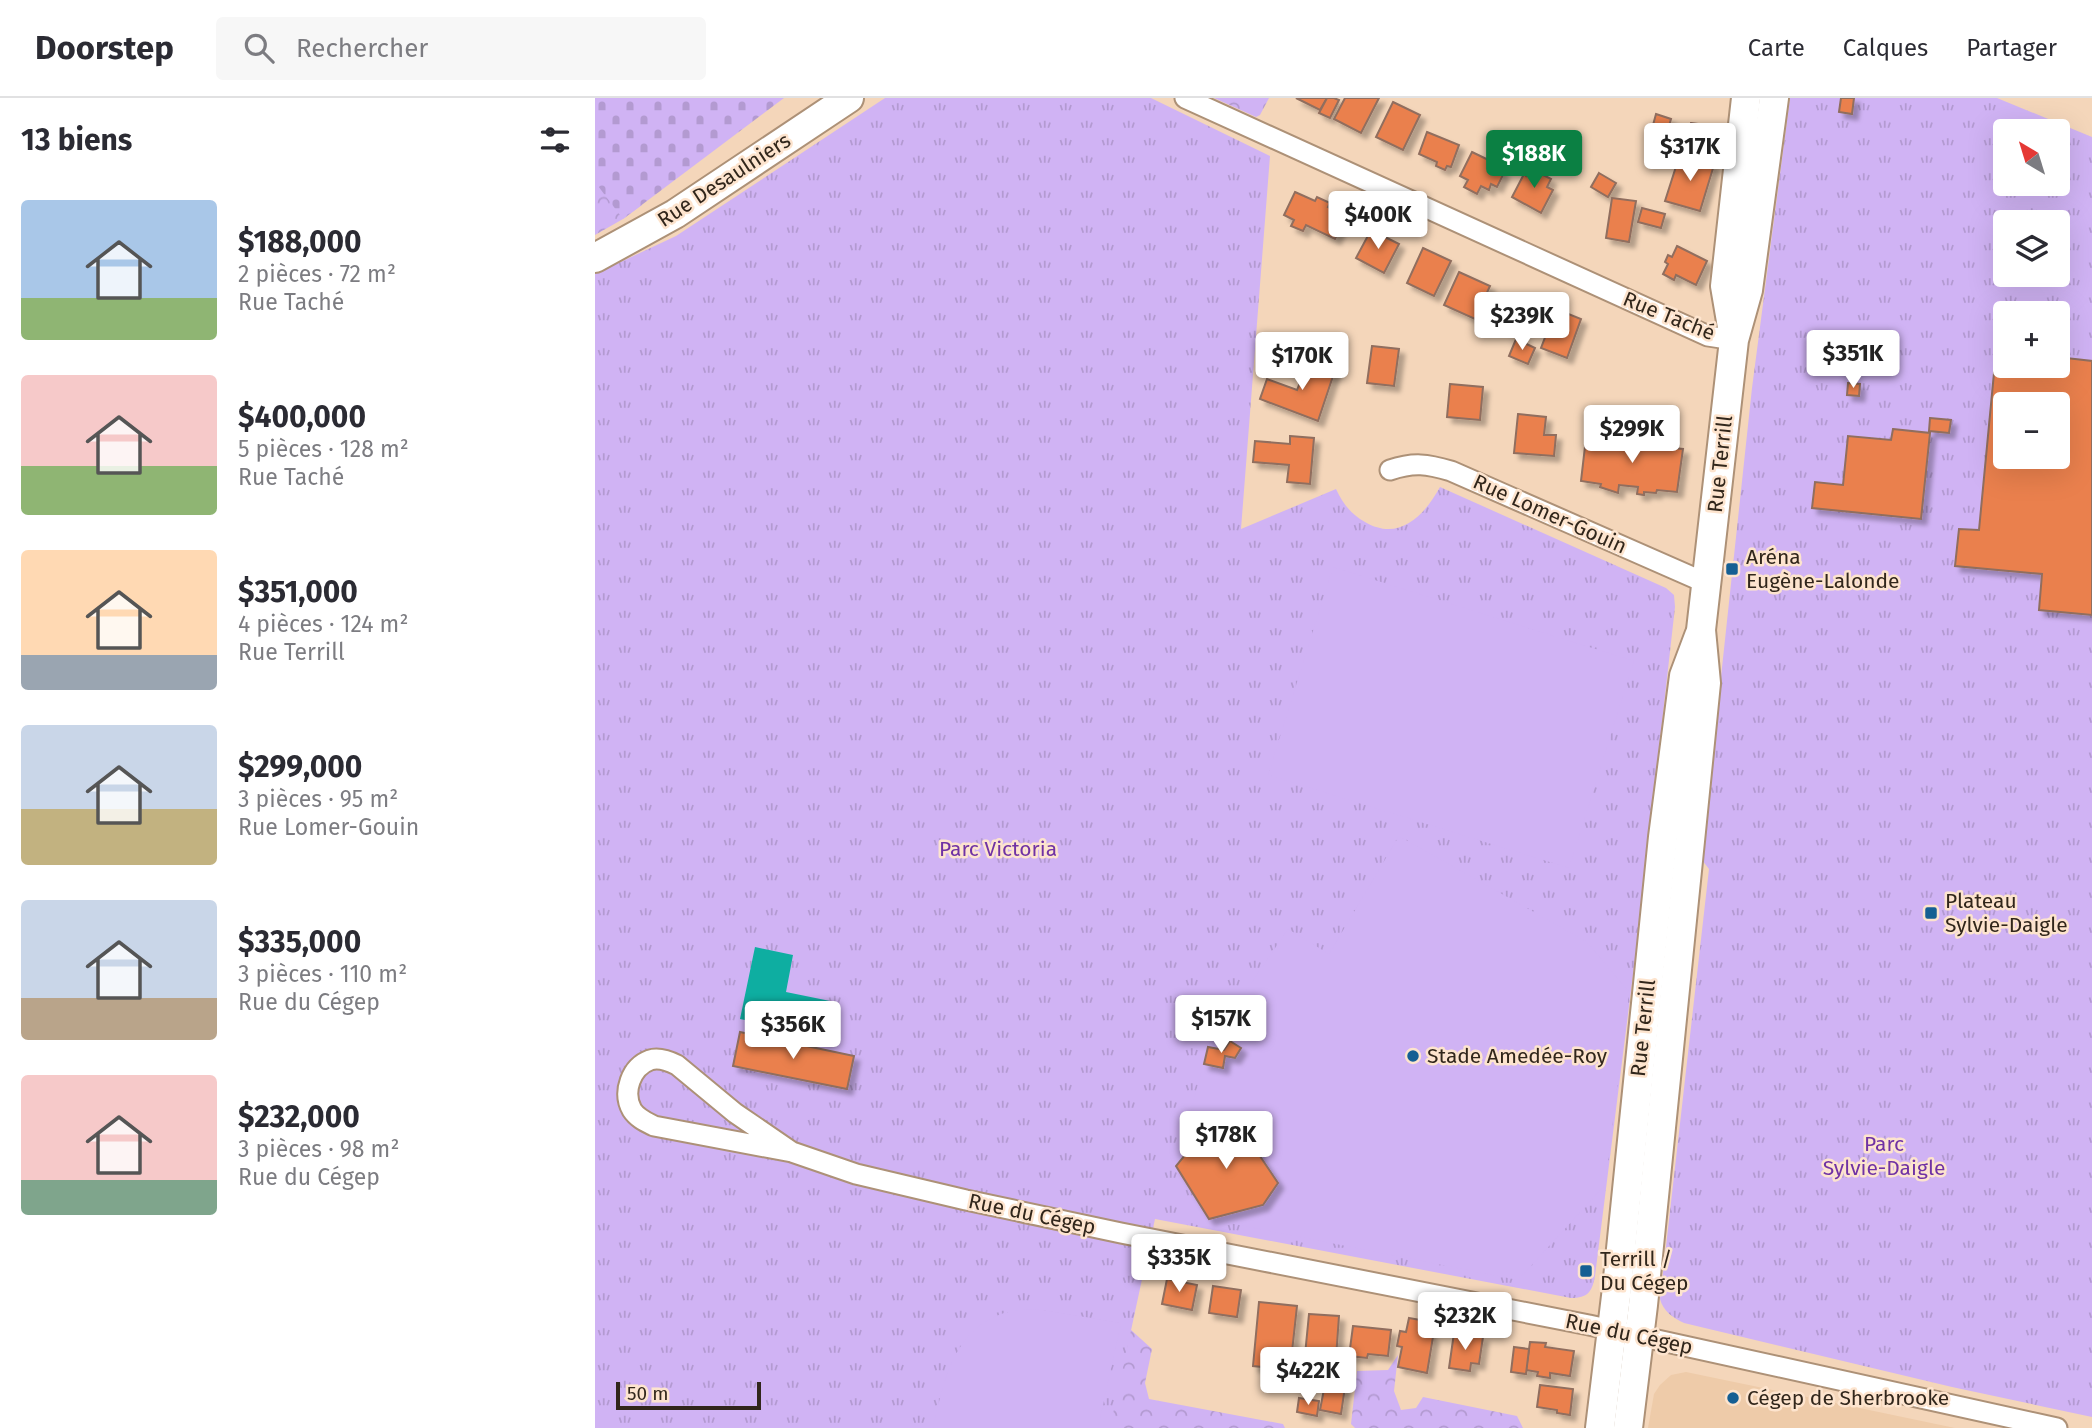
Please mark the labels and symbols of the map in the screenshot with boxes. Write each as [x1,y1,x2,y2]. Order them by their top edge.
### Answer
north arrow [1993,119,2070,196]
pin: $317K [1641,123,1739,183]
street label: Rue Desaulniers [653,127,796,233]
pin: $188K [1485,130,1583,190]
pin: $400K [1329,192,1427,251]
street label: Rue Taché [1619,286,1719,346]
pin: $239K [1473,292,1571,352]
pin: $351K [1804,330,1902,390]
pin: $170K [1253,332,1351,392]
pin: $299K [1583,406,1681,465]
street label: Rue Terrill [1702,414,1738,514]
street label: Rue Lomer-Gouin [1469,468,1631,560]
place label: Aréna Eugène-Lalonde [1746,544,1899,594]
marker: Aréna Eugène-Lalonde [1724,561,1740,577]
park label: Parc Victoria [939,836,1057,862]
place label: Plateau Sylvie-Daigle [1945,888,2068,938]
marker: Plateau Sylvie-Daigle [1923,905,1939,921]
street label: Rue Terrill [1625,978,1661,1078]
pin: $157K [1172,996,1270,1055]
pin: $356K [744,1002,842,1061]
place label: Stade Amedée-Roy [1427,1043,1608,1069]
marker: Stade Amedée-Roy [1405,1048,1421,1064]
pin: $178K [1177,1112,1275,1171]
park label: Parc Sylvie-Daigle [1823,1131,1945,1181]
street label: Rue du Cégep [966,1188,1098,1240]
pin: $335K [1130,1234,1228,1294]
place label: Terrill / Du Cégep [1600,1246,1689,1296]
marker: Terrill / Du Cégep [1578,1263,1594,1279]
pin: $232K [1416,1292,1514,1352]
street label: Rue du Cégep [1563,1308,1695,1360]
pin: $422K [1259,1348,1357,1407]
scale bar [616,1379,761,1411]
place label: Cégep de Sherbrooke [1747,1385,1949,1411]
marker: Cégep de Sherbrooke [1725,1390,1741,1406]

